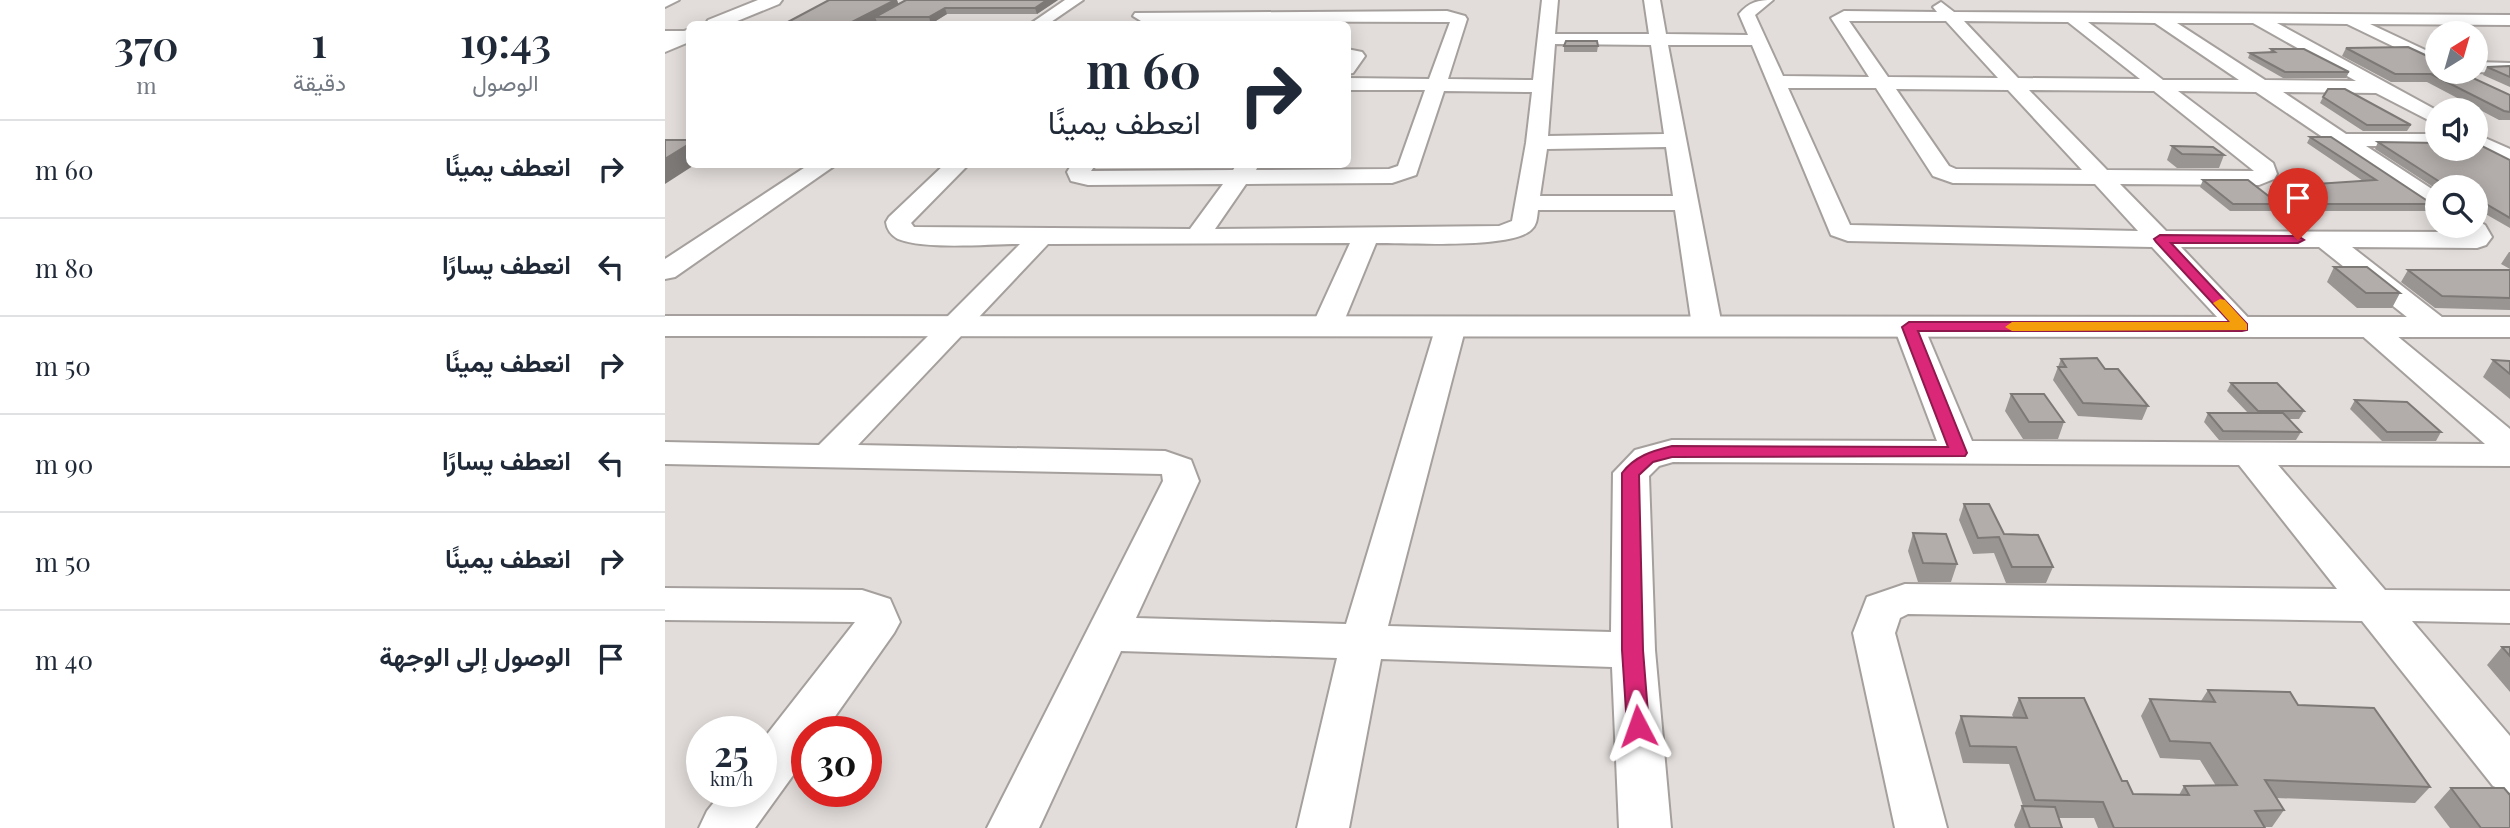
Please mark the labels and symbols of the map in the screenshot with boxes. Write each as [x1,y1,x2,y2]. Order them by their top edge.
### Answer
north arrow [2425,21,2489,84]
pin [2268,168,2328,240]
position arrow [1601,689,1675,763]
speed limit sign: 30 [791,716,882,807]

